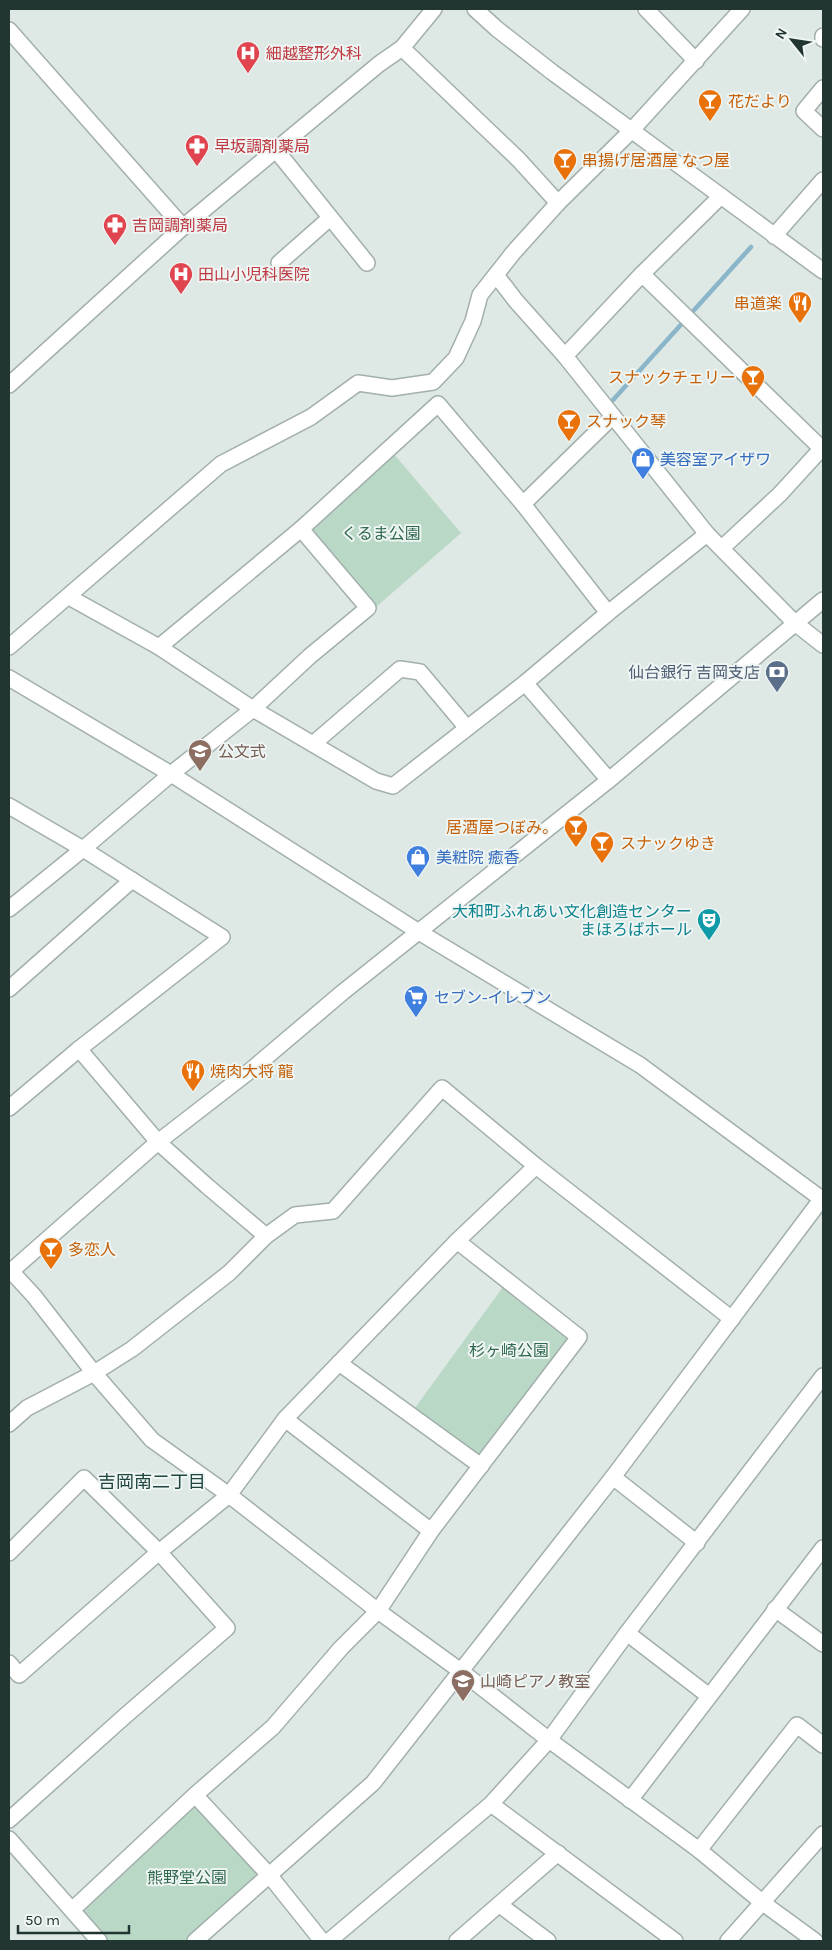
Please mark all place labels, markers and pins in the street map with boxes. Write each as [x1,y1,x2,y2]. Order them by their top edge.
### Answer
hospital icon: 細越整形外科 [235,40,261,74]
place label: 細越整形外科 [266,44,362,63]
bar icon: 花だより [697,88,723,122]
place label: 花だより [728,92,792,111]
pharmacy icon: 早坂調剤薬局 [184,133,210,167]
place label: 早坂調剤薬局 [214,137,310,156]
bar icon: 串揚げ居酒屋 なつ屋 [552,147,578,181]
place label: 串揚げ居酒屋 なつ屋 [582,151,730,170]
pharmacy icon: 吉岡調剤薬局 [102,212,128,246]
place label: 吉岡調剤薬局 [132,216,228,235]
hospital icon: 田山小児科医院 [168,261,194,295]
place label: 田山小児科医院 [198,265,310,284]
restaurant icon: 串道楽 [787,290,813,324]
place label: 串道楽 [734,294,782,313]
bar icon: スナックチェリー [740,364,766,398]
place label: スナックチェリー [608,368,736,387]
bar icon: スナック琴 [556,408,582,442]
place label: スナック琴 [586,412,666,431]
shop icon: 美容室アイザワ [630,446,656,480]
place label: 美容室アイザワ [660,450,771,469]
bank icon: 仙台銀行 吉岡支店 [764,659,790,693]
place label: 仙台銀行 吉岡支店 [628,663,760,682]
school or university icon: 公文式 [187,738,213,772]
place label: 公文式 [218,742,266,761]
bar icon: 居酒屋つぼみ。 [563,814,589,848]
place label: 居酒屋つぼみ。 [446,818,558,837]
bar icon: スナックゆき [589,830,615,864]
place label: スナックゆき [620,834,716,853]
shop icon: 美粧院 癒香 [405,844,431,878]
place label: 美粧院 癒香 [436,848,520,867]
place label: 大和町ふれあい文化創造センター まほろばホール [452,902,692,939]
theatre icon: 大和町ふれあい文化創造センター まほろばホール [696,907,722,941]
supermarket icon: セブン-イレブン [403,984,429,1018]
place label: セブン-イレブン [434,988,552,1007]
restaurant icon: 焼肉大将 龍 [180,1058,206,1092]
place label: 焼肉大将 龍 [210,1062,294,1081]
bar icon: 多恋人 [38,1236,64,1270]
place label: 多恋人 [68,1240,116,1259]
school or university icon: 山崎ピアノ教室 [450,1668,476,1702]
place label: 山崎ピアノ教室 [480,1672,591,1691]

